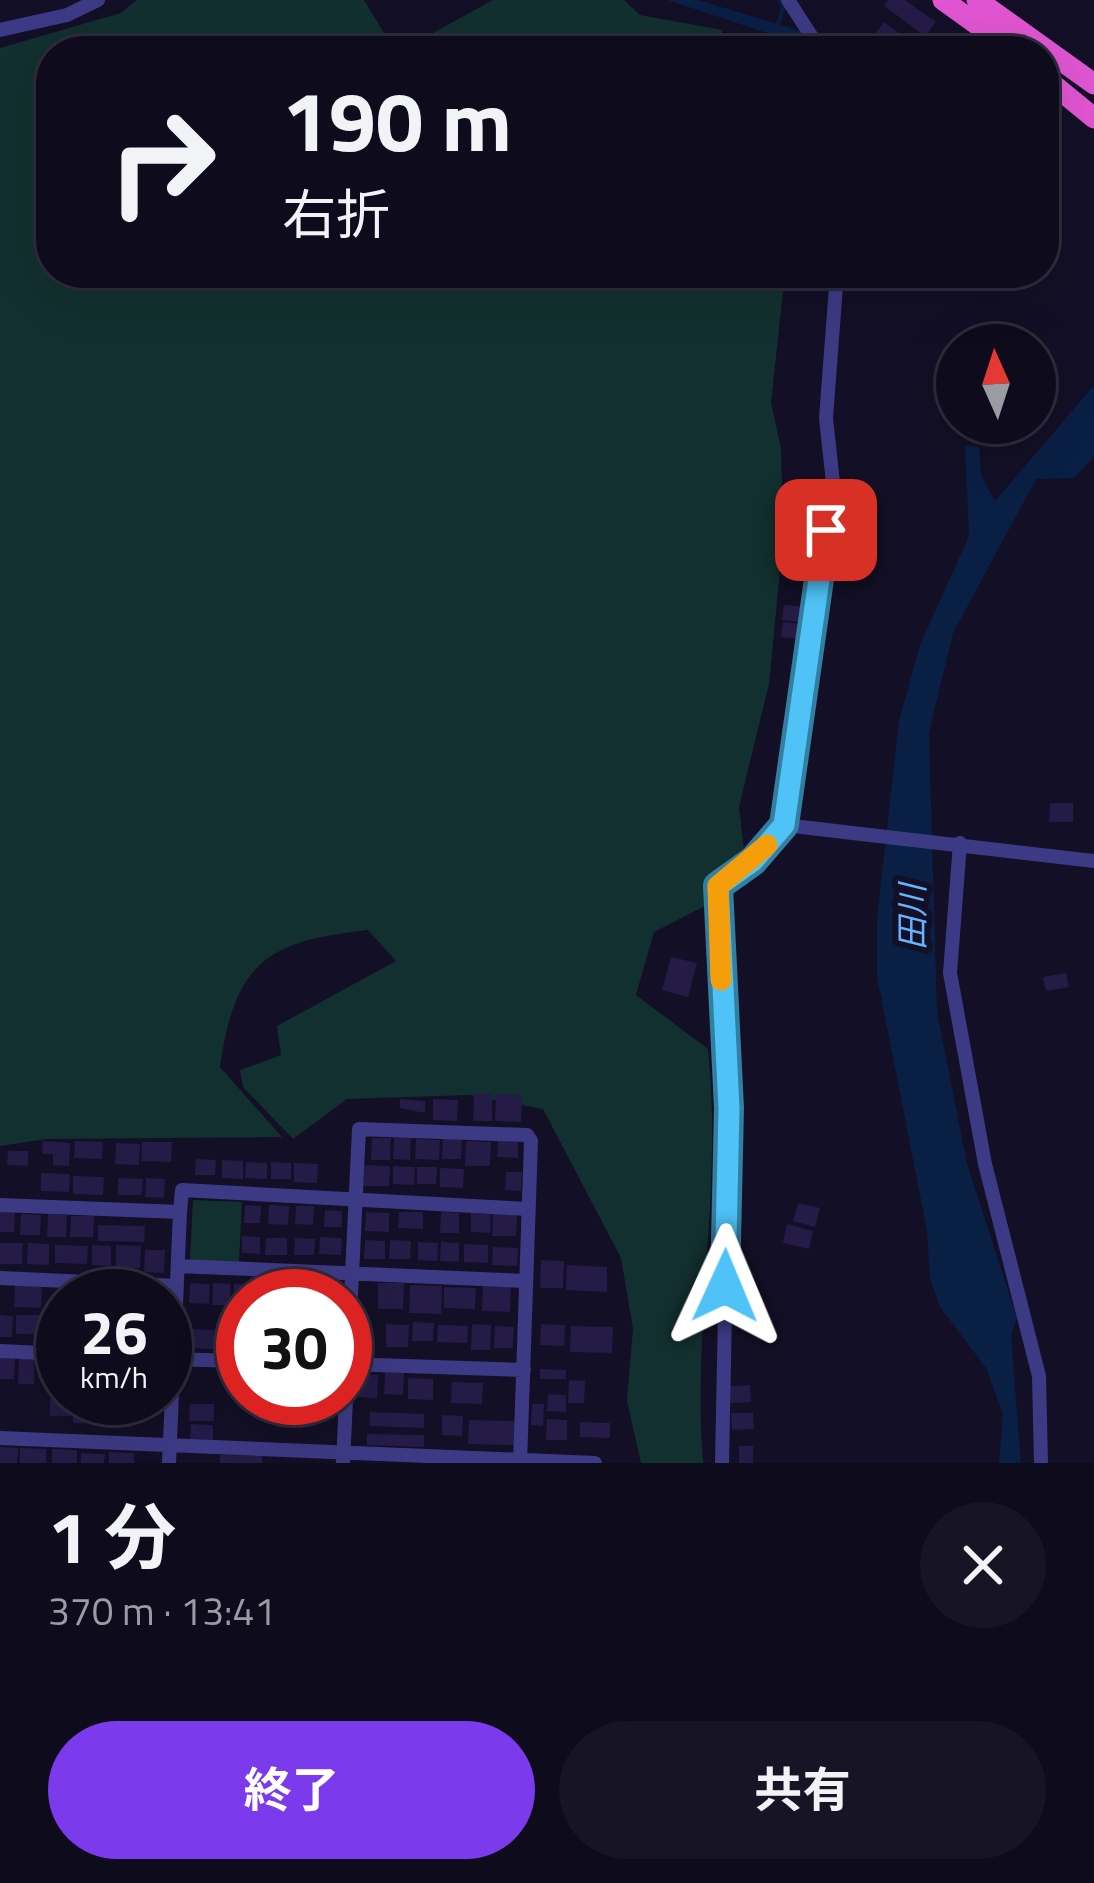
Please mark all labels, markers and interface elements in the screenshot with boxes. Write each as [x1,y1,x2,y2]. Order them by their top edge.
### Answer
text: 190 m [282,56,512,184]
icon: right [84,84,240,240]
text: 右折 [282,173,390,255]
north arrow [936,324,1056,444]
map controls [936,324,1056,444]
pin [775,479,877,581]
icon: arrive [793,497,859,563]
water label: 田川 [887,881,937,950]
position arrow [662,1223,788,1349]
speed limit sign: 30 [216,1269,372,1425]
text: 26 [80,1286,148,1377]
text: km/h [80,1354,148,1400]
text: 1 分 [48,1481,176,1591]
button: close [920,1502,1046,1628]
text: 370 m · 13:41 [48,1581,276,1640]
button: 終了 [48,1721,535,1859]
button: 共有 [559,1721,1046,1859]

